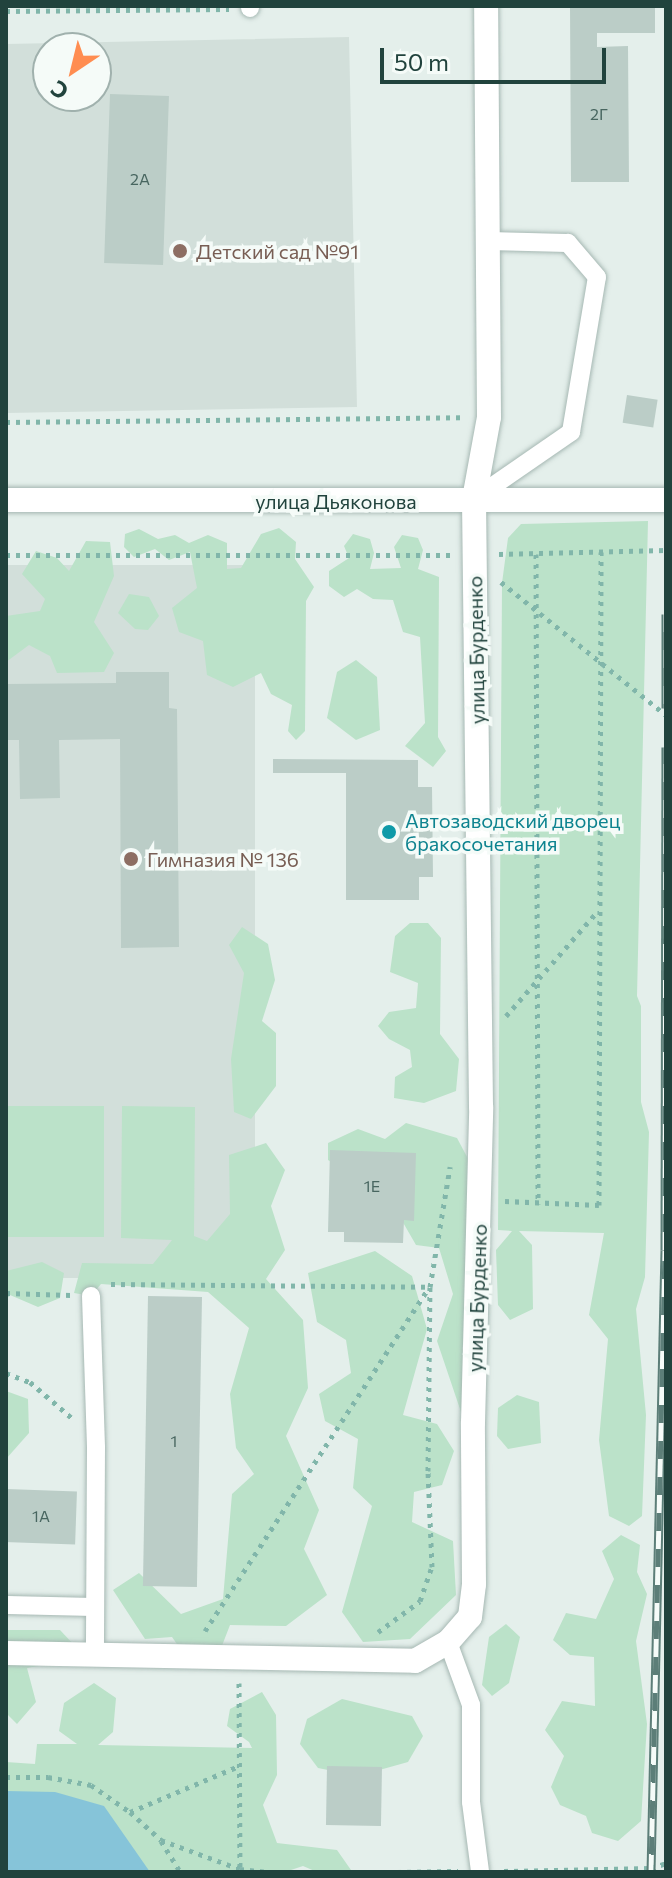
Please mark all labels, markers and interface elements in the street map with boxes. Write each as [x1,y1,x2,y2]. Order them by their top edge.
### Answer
north arrow [32,32,112,112]
scale bar [384,32,610,82]
text: 50 m [394,47,449,76]
text: С [45,75,73,106]
house number: 2Г [590,104,608,124]
house number: 2А [130,169,150,189]
place label: Детский сад №91 [196,239,359,263]
marker: Детский сад №91 [171,242,189,260]
street label: улица Дьяконова [255,489,417,513]
street label: улица Бурденко [463,576,489,724]
place label: Автозаводский дворец бракосочетания [405,808,620,855]
marker: Автозаводский дворец бракосочетания [380,823,398,841]
place label: Гимназия № 136 [147,847,299,871]
marker: Гимназия № 136 [122,850,140,868]
house number: 1Е [364,1176,380,1196]
street label: улица Бурденко [462,1223,492,1373]
house number: 1 [171,1431,177,1451]
house number: 1А [32,1506,50,1526]

